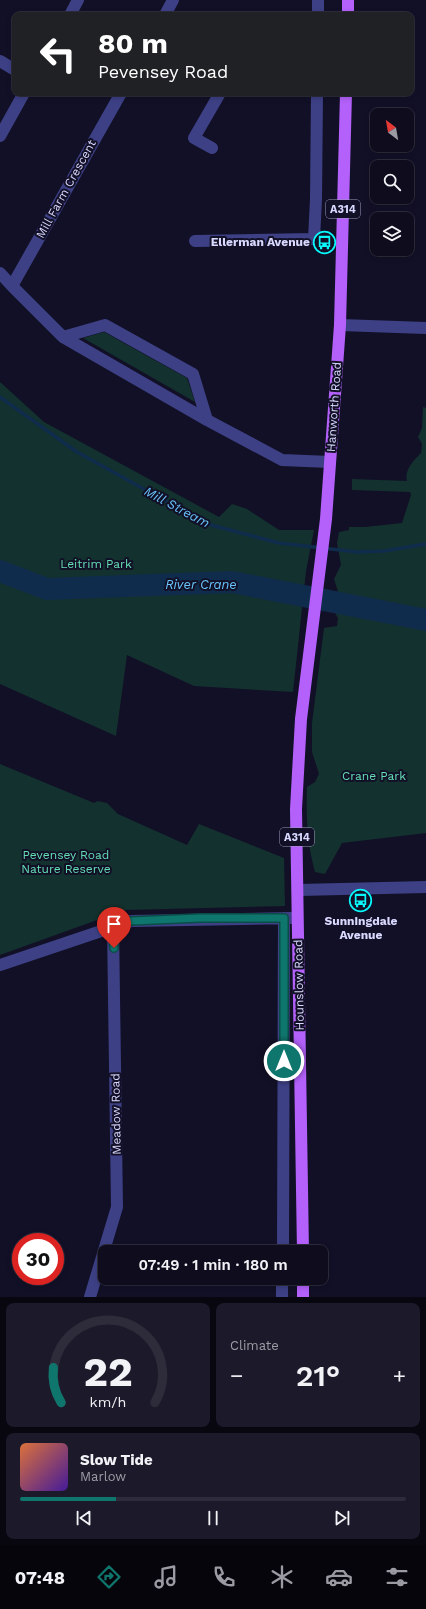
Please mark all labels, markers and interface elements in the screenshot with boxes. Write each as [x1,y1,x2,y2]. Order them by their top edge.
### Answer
text: 80 m [98,27,168,60]
icon: left [32,28,84,80]
text: Pevensey Road [98,61,228,82]
north arrow [370,108,414,152]
map controls [370,108,414,256]
street label: Mill Farm Crescent [33,137,99,241]
button: search [370,160,414,204]
road number: A314 [326,200,360,218]
button: layers [370,212,414,256]
bus stop icon: Ellerman Avenue [312,229,338,255]
place label: Ellerman Avenue [211,235,310,249]
street label: Hanworth Road [324,361,344,453]
water label: Mill Stream [142,483,212,531]
park label: Leitrim Park [60,557,132,571]
water label: River Crane [165,577,237,592]
park label: Crane Park [342,769,406,783]
road number: A314 [280,828,314,846]
park label: Pevensey Road Nature Reserve [21,848,111,876]
bus stop icon: Sunningdale Avenue [348,887,374,913]
pin [97,907,131,948]
icon: arrive [103,913,125,935]
place label: Sunningdale Avenue [324,914,398,942]
street label: Hounslow Road [291,939,307,1031]
position arrow [263,1040,305,1082]
street label: Meadow Road [108,1073,124,1155]
speed limit sign: 30 [12,1233,64,1285]
text: 07:49 · 1 min · 180 m [138,1256,288,1274]
text: Climate [230,1338,279,1353]
text: 22 [83,1347,133,1396]
text: 21° [296,1358,340,1393]
text: − [230,1363,243,1388]
text: + [393,1363,406,1388]
text: km/h [90,1394,126,1410]
text: Slow Tide [80,1451,153,1469]
text: Marlow [80,1469,126,1484]
icon: previous [73,1507,95,1529]
icon: pause [202,1507,224,1529]
icon: next [331,1507,353,1529]
icon: directions [95,1563,123,1591]
icon: music [152,1563,180,1591]
icon: phone [210,1563,238,1591]
icon: climate [268,1563,296,1591]
icon: car [325,1563,353,1591]
icon: filters [383,1563,411,1591]
text: 07:48 [15,1567,65,1588]

